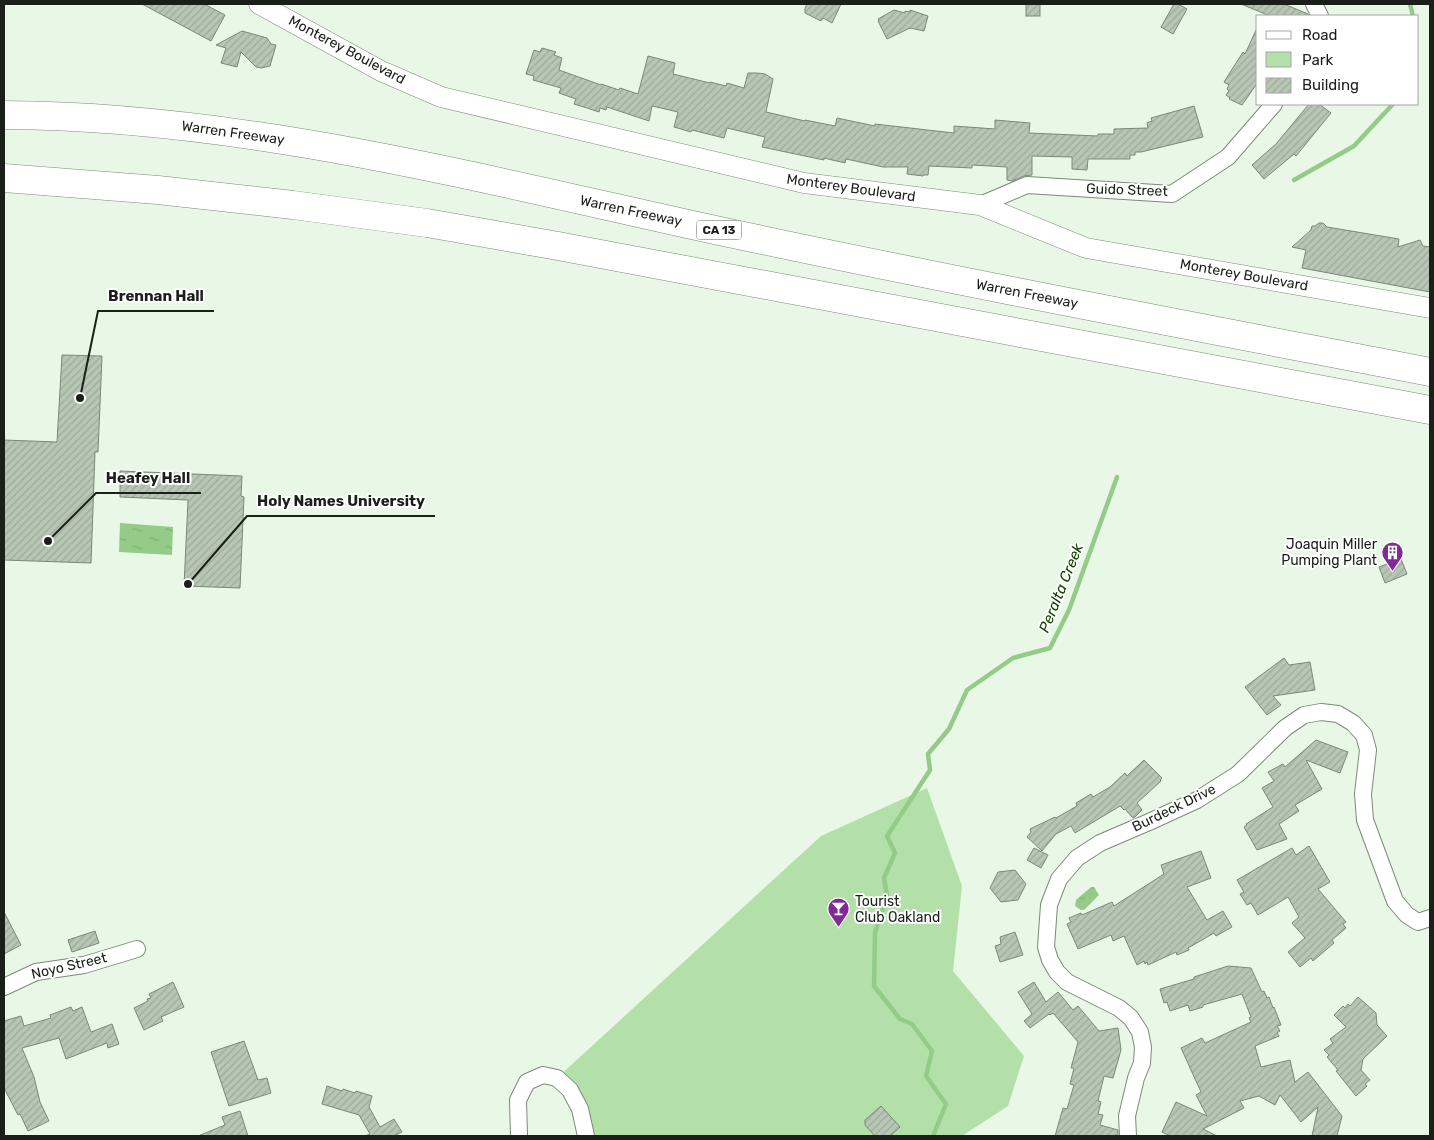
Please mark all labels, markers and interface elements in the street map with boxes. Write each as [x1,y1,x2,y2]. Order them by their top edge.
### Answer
street label: Monterey Boulevard [286,12,408,88]
legend [1256,15,1419,105]
text: Road [1302,26,1338,44]
text: Park [1302,51,1333,69]
text: Building [1302,76,1359,94]
street label: Warren Freeway [180,117,286,149]
street label: Monterey Boulevard [785,171,917,205]
street label: Guido Street [1086,180,1169,200]
street label: Warren Freeway [578,192,684,230]
road number: CA 13 [696,220,742,240]
street label: Monterey Boulevard [1179,255,1309,295]
street label: Warren Freeway [974,276,1080,312]
callout: Brennan Hall [98,281,214,311]
text: Brennan Hall [108,287,204,305]
callout: Heafey Hall [96,463,201,493]
text: Heafey Hall [106,469,190,487]
callout: Holy Names University [247,486,435,516]
text: Holy Names University [257,492,425,510]
place label: Joaquin Miller Pumping Plant [1281,536,1378,569]
building icon: Joaquin Miller Pumping Plant [1381,540,1405,571]
water label: Peralta Creek [1035,541,1087,635]
street label: Burdeck Drive [1129,780,1219,836]
place label: Tourist Club Oakland [855,893,940,926]
bar icon: Tourist Club Oakland [827,897,851,928]
street label: Noyo Street [30,949,109,983]

